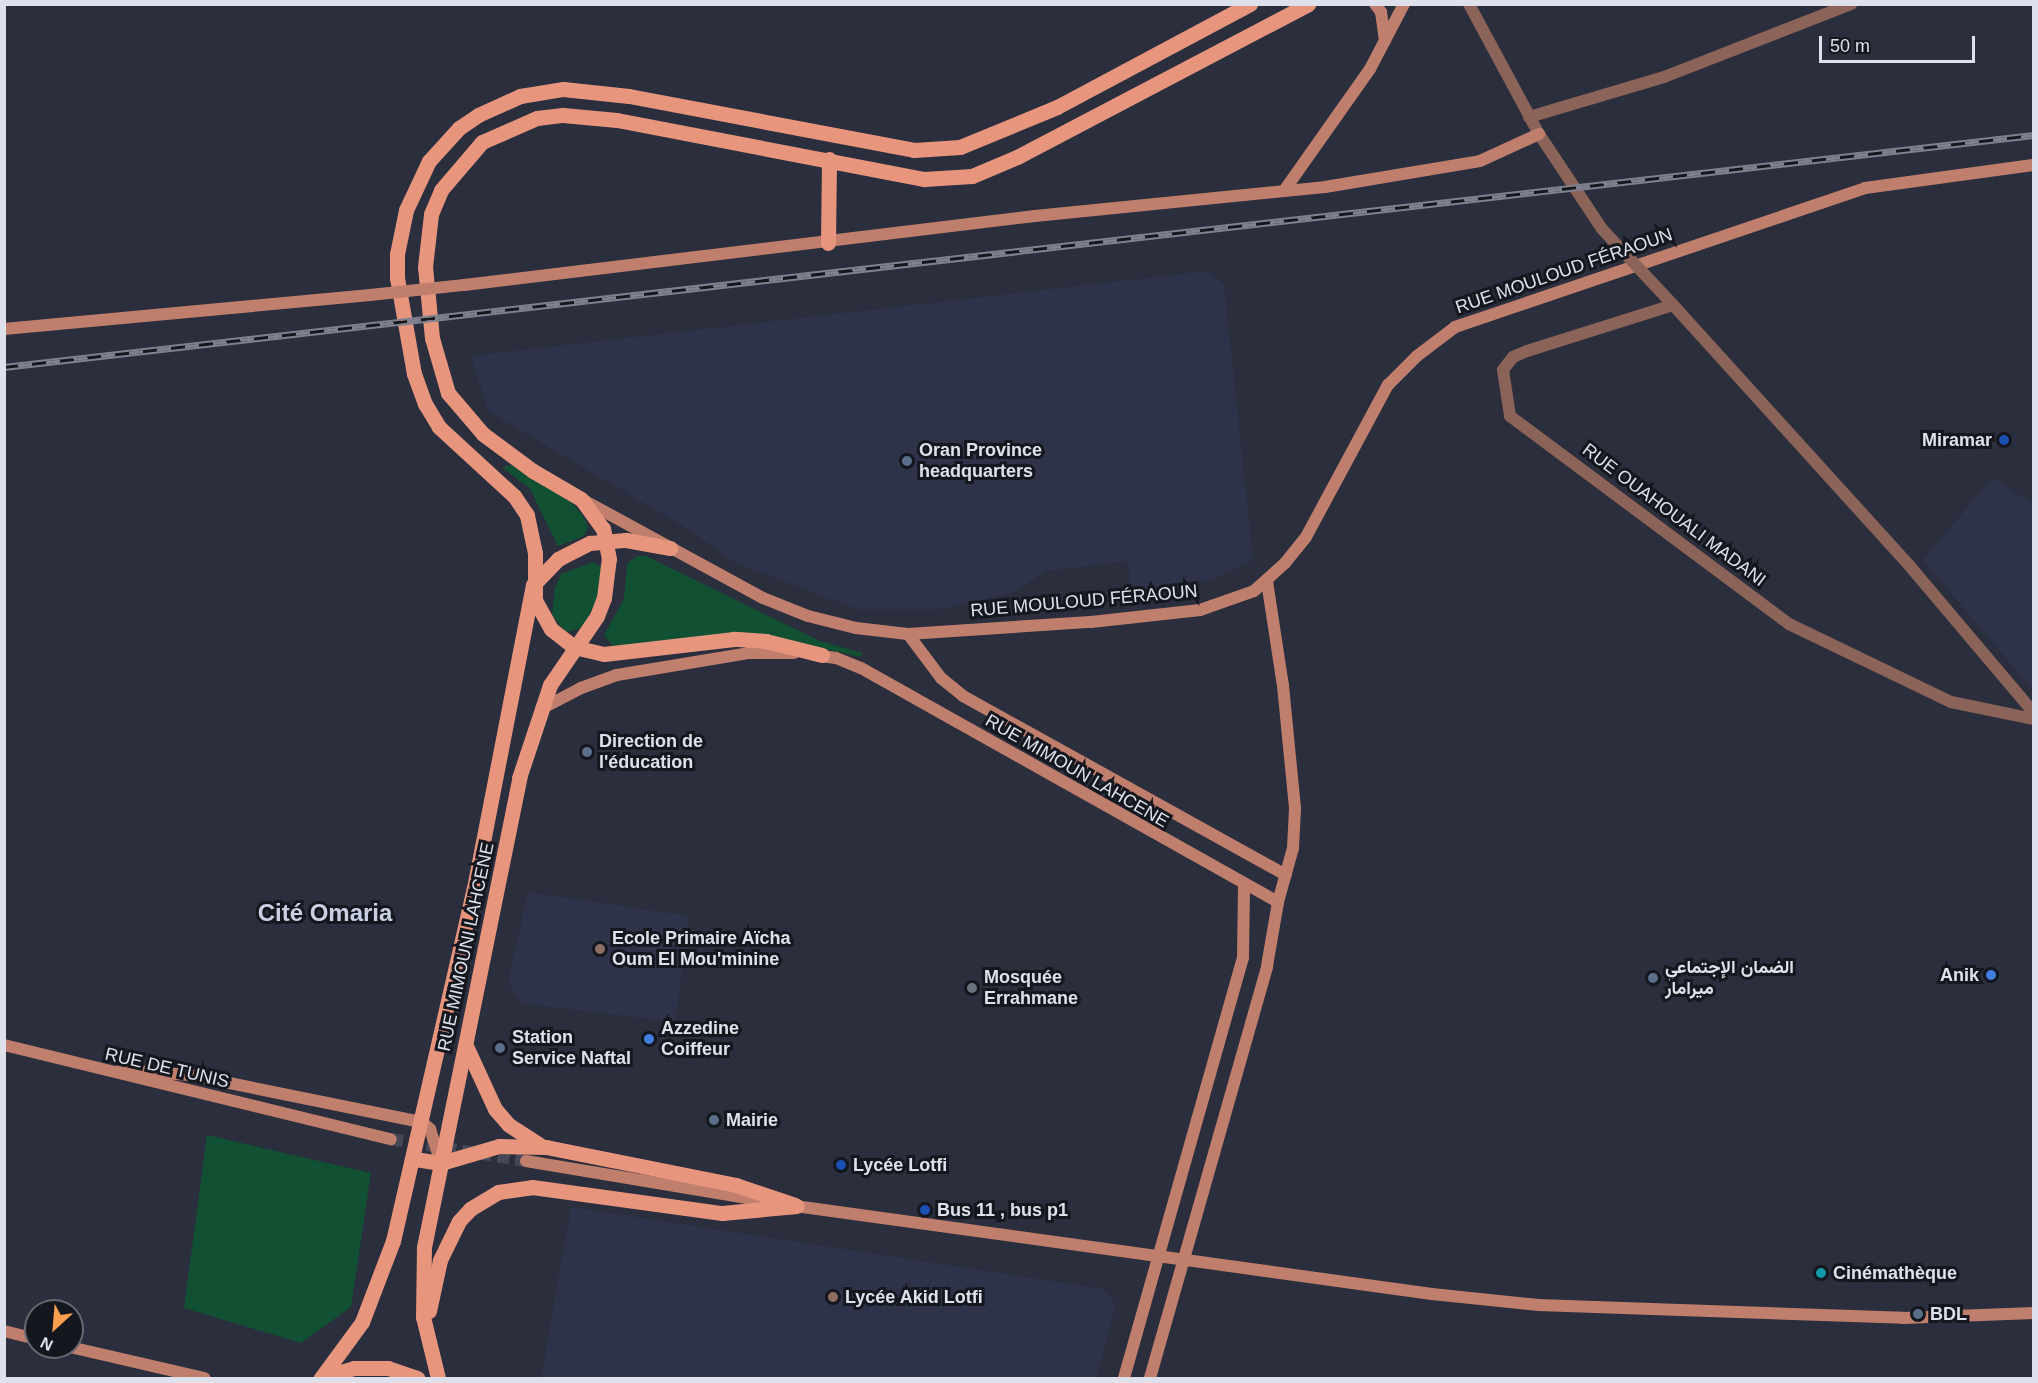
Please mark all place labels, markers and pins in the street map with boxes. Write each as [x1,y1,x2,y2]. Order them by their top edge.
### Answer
place label: Miramar [1922,429,1992,451]
marker: Miramar [1997,433,2011,447]
place label: Oran Province headquarters [919,440,1042,482]
marker: Oran Province headquarters [900,454,914,468]
place label: Direction de l'éducation [599,731,703,774]
marker: Direction de l'éducation [580,745,594,759]
place label: Ecole Primaire Aïcha Oum El Mou'minine [612,928,791,970]
marker: Ecole Primaire Aïcha Oum El Mou'minine [593,942,607,956]
place label: الضمان الإجتماعي ميرامار [1665,957,1794,1000]
place label: Anik [1940,964,1979,986]
place label: Mosquée Errahmane [984,967,1078,1010]
marker: Anik [1984,968,1998,982]
marker: الضمان الإجتماعي ميرامار [1646,971,1660,985]
marker: Mosquée Errahmane [965,981,979,995]
place label: Azzedine Coiffeur [661,1018,739,1060]
place label: Station Service Naftal [512,1027,631,1070]
marker: Azzedine Coiffeur [642,1032,656,1046]
marker: Station Service Naftal [493,1041,507,1055]
place label: Mairie [726,1109,778,1131]
marker: Mairie [707,1113,721,1127]
place label: Lycée Lotfi [853,1154,947,1176]
marker: Lycée Lotfi [834,1158,848,1172]
place label: Bus 11 , bus p1 [937,1199,1068,1221]
marker: Bus 11 , bus p1 [918,1203,932,1217]
place label: Cinémathèque [1833,1262,1957,1284]
marker: Cinémathèque [1814,1266,1828,1280]
place label: Lycée Akid Lotfi [845,1286,983,1308]
marker: Lycée Akid Lotfi [826,1290,840,1304]
place label: BDL [1930,1303,1967,1325]
marker: BDL [1911,1307,1925,1321]

